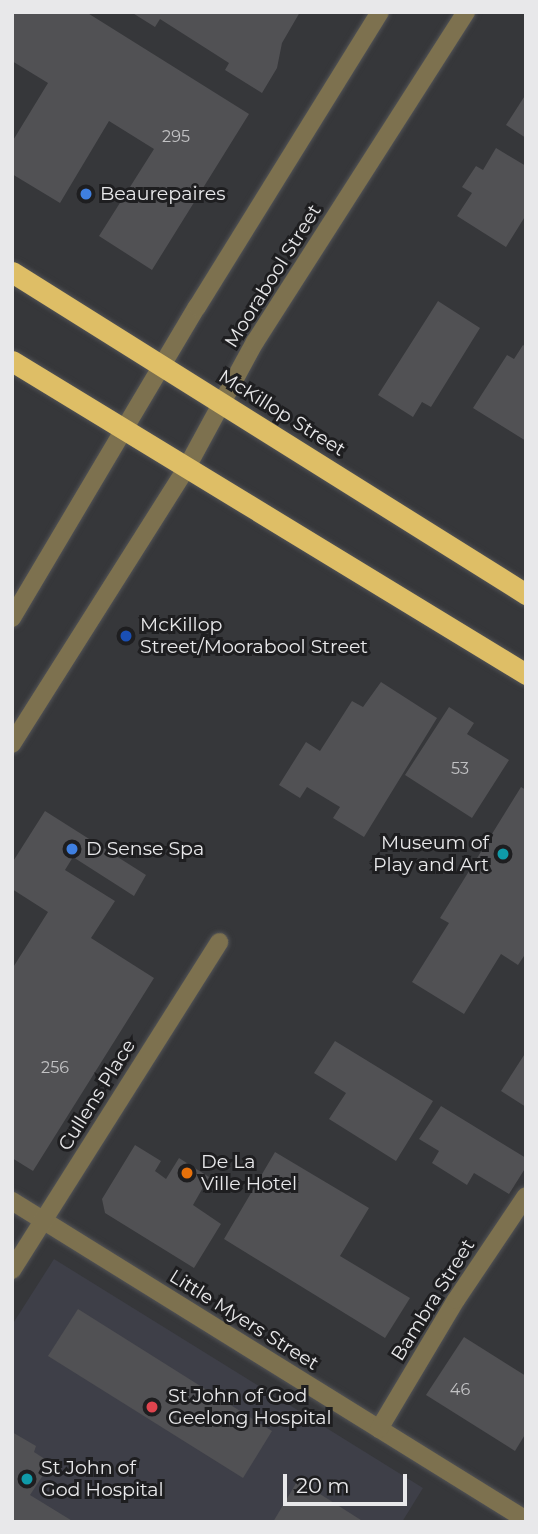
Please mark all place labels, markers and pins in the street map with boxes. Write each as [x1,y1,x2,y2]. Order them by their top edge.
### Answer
place label: Beaurepaires [100,183,226,205]
marker: Beaurepaires [78,186,94,202]
place label: McKillop Street/Moorabool Street [140,614,368,658]
marker: McKillop Street/Moorabool Street [118,628,134,644]
place label: Museum of Play and Art [373,832,489,876]
place label: D Sense Spa [86,838,204,860]
marker: D Sense Spa [64,841,80,857]
marker: Museum of Play and Art [495,846,511,862]
place label: De La Ville Hotel [201,1151,297,1195]
marker: De La Ville Hotel [179,1165,195,1181]
place label: St John of God Geelong Hospital [168,1385,332,1429]
marker: St John of God Geelong Hospital [142,1397,162,1417]
place label: St John of God Hospital [41,1457,164,1501]
marker: St John of God Hospital [19,1471,35,1487]

